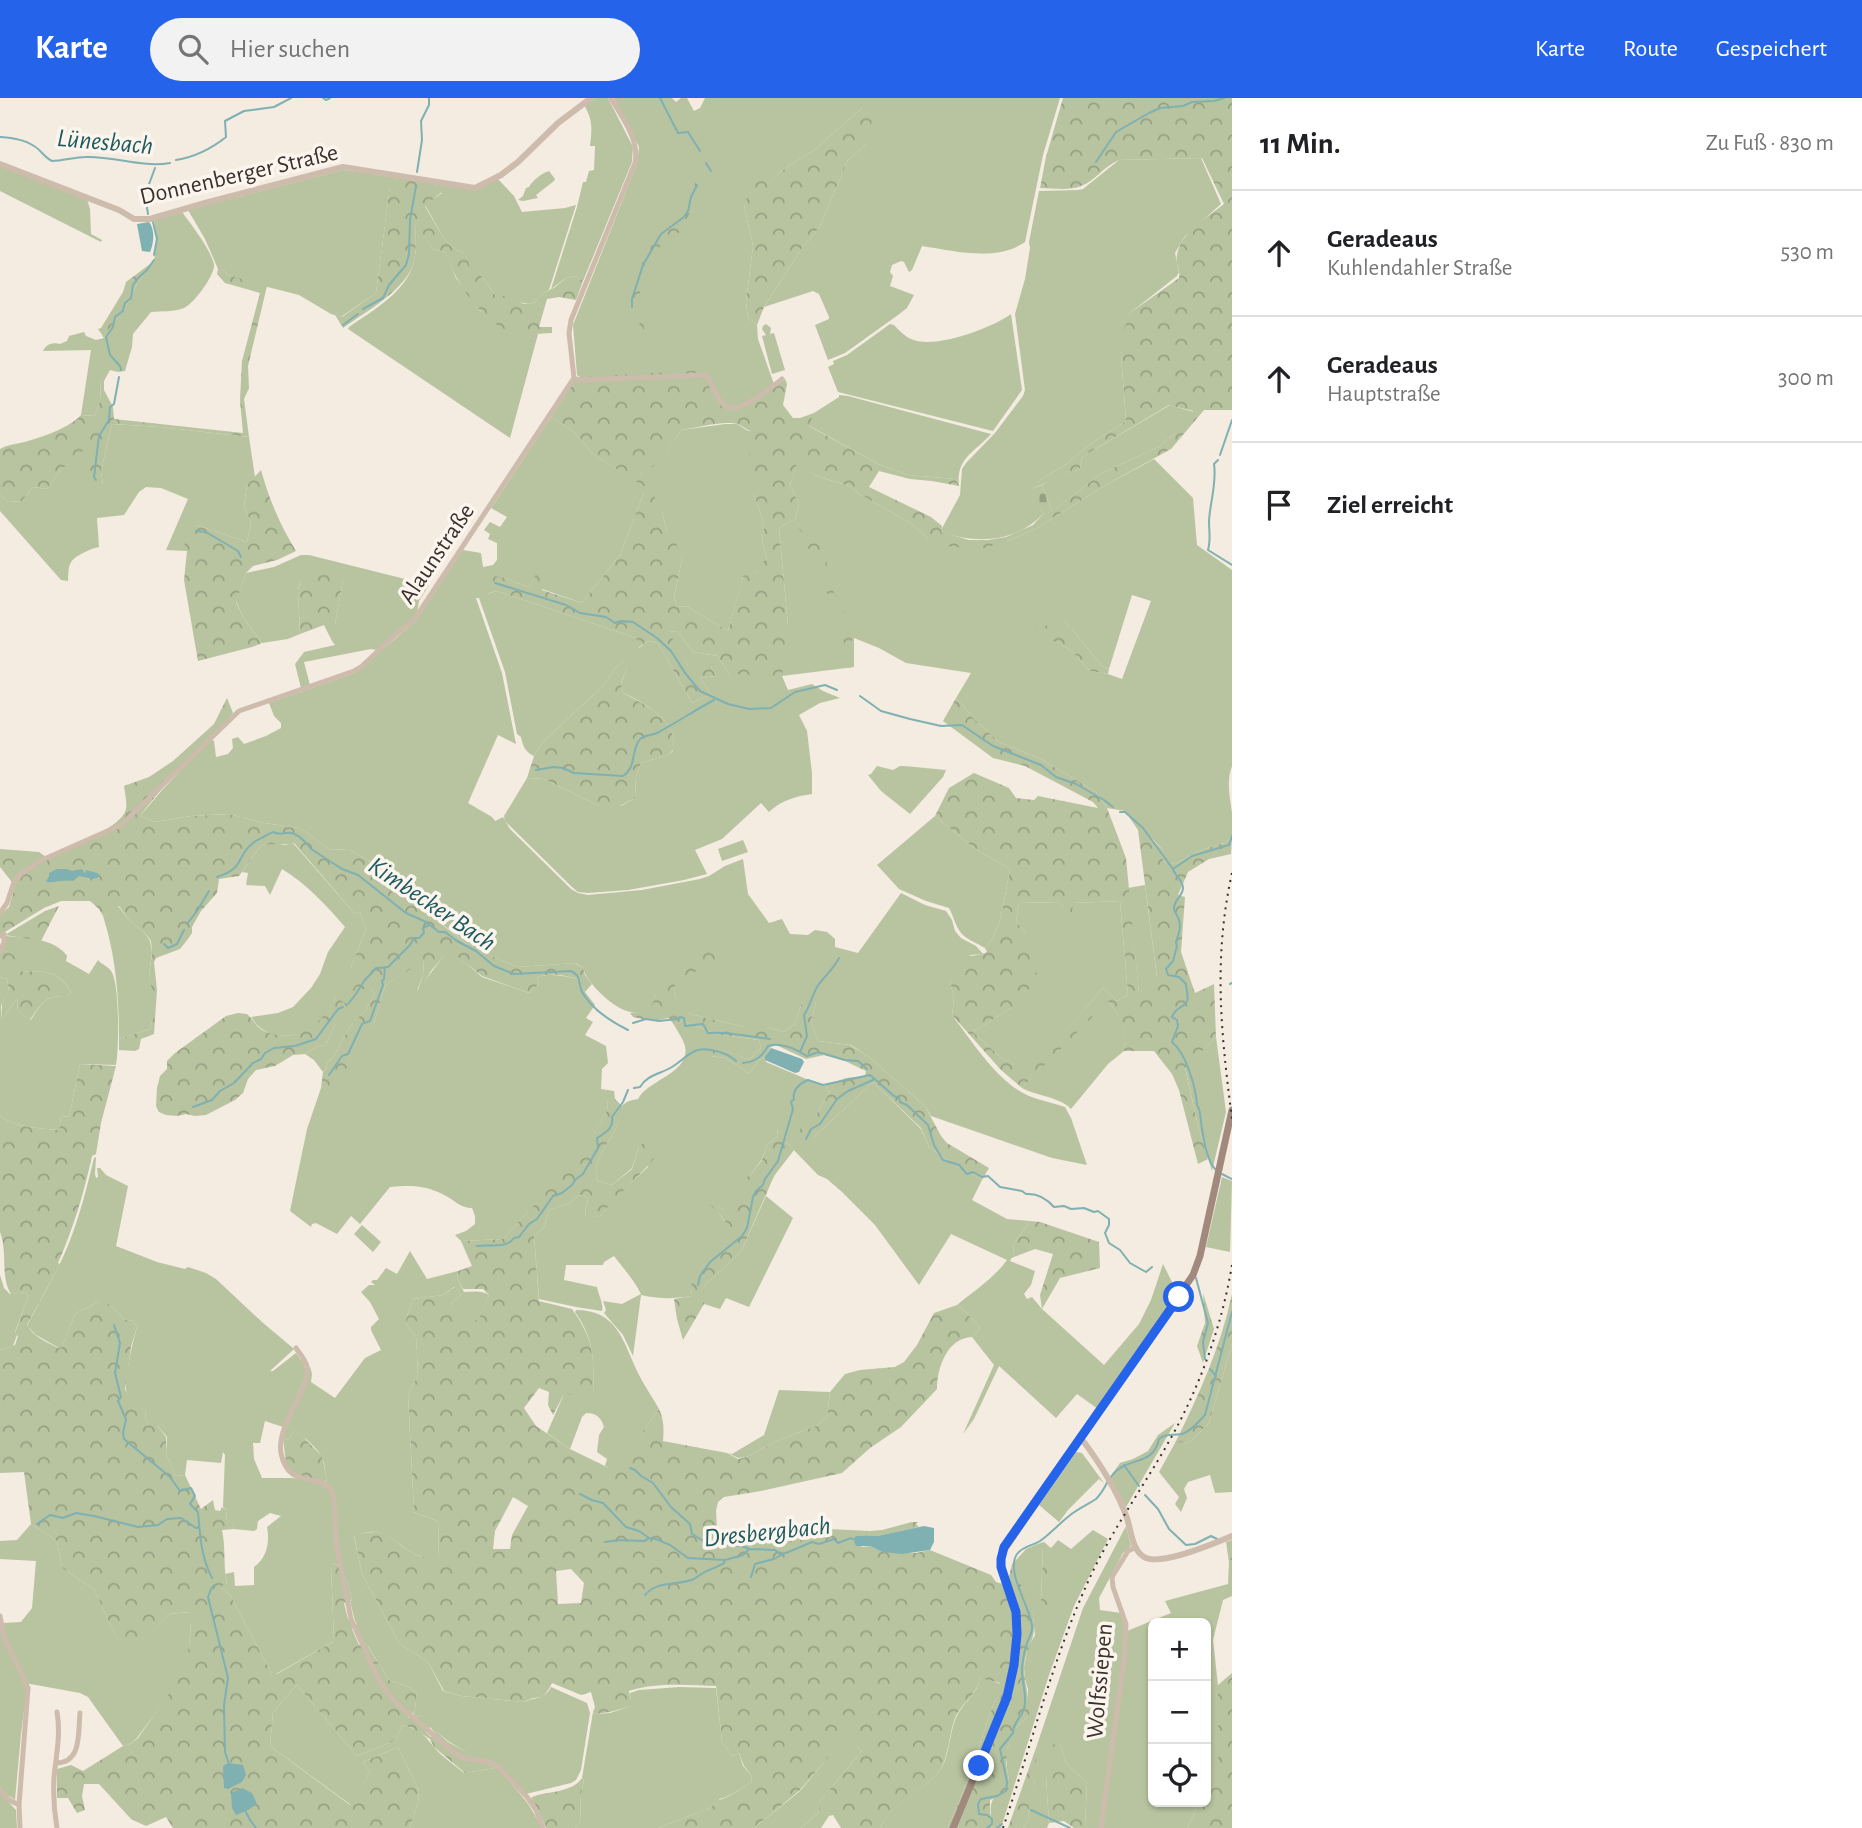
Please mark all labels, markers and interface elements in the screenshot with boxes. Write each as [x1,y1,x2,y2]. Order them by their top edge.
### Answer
search box [150,18,640,81]
icon: search [174,30,212,68]
text: Karte [35,32,108,65]
text: Hier suchen [230,36,350,62]
text: Karte [1535,37,1585,61]
text: Route [1623,37,1678,61]
text: Gespeichert [1716,37,1827,61]
water label: Lünesbach [56,125,154,159]
text: 11 Min. [1260,129,1341,159]
text: Zu Fuß · 830 m [1706,132,1834,155]
street label: Donnenberger Straße [138,141,340,209]
text: Geradeaus [1327,226,1438,252]
icon: ahead [1260,234,1298,272]
text: 530 m [1781,241,1834,264]
text: Kuhlendahler Straße [1327,257,1512,280]
text: Geradeaus [1327,352,1438,378]
icon: ahead [1260,360,1298,398]
text: 300 m [1778,367,1834,390]
text: Hauptstraße [1327,383,1441,406]
icon: arrive [1260,486,1298,524]
text: Ziel erreicht [1327,492,1453,518]
street label: Alaunstraße [395,500,479,608]
water label: Kimbecker Bach [364,852,500,956]
route start [1163,1281,1194,1312]
water label: Dresbergbach [702,1512,832,1552]
map controls [1148,1618,1211,1807]
button: + [1148,1618,1211,1681]
street label: Wolfssiepen [1083,1622,1117,1740]
button: − [1148,1681,1211,1744]
button: locate [1148,1744,1211,1807]
route end [963,1750,994,1781]

